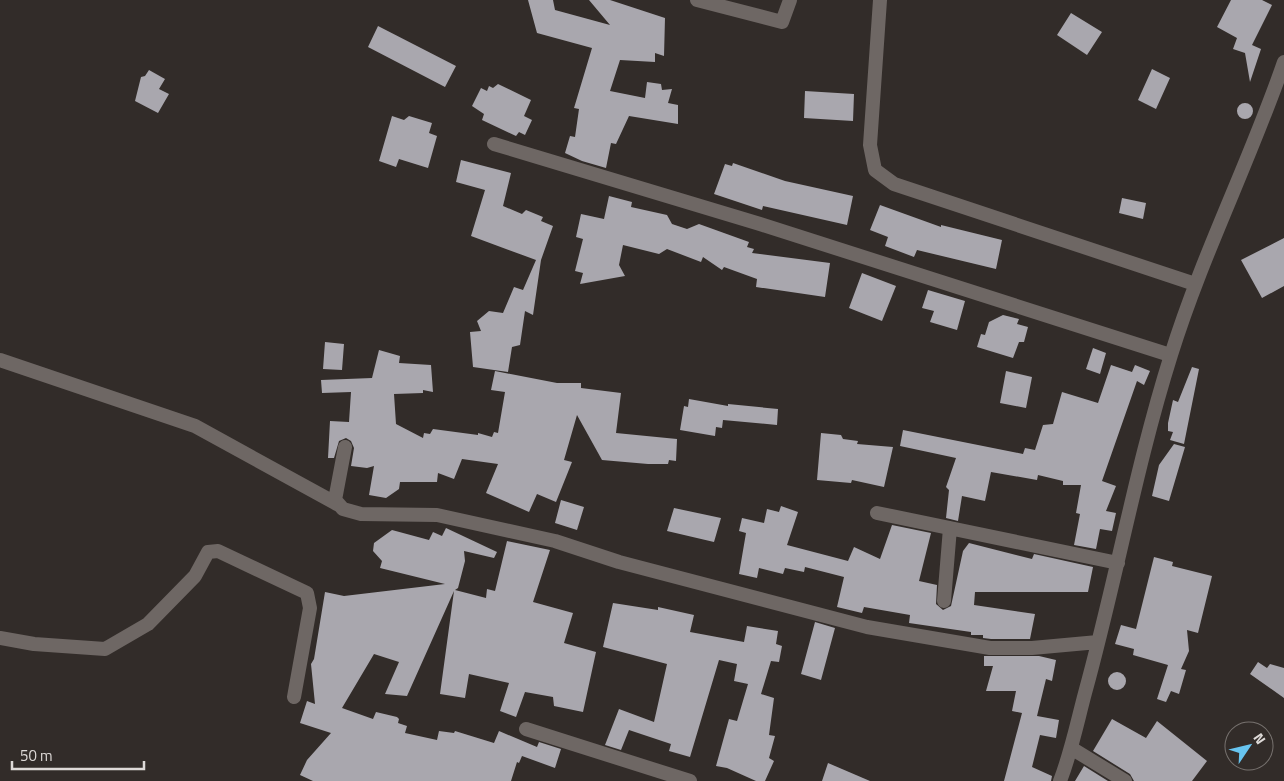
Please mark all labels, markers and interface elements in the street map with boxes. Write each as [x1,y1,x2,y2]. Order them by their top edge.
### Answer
north arrow [1224,721,1274,771]
text: N [1249,728,1271,748]
scale bar [12,738,145,770]
text: 50 m [20,744,53,767]

